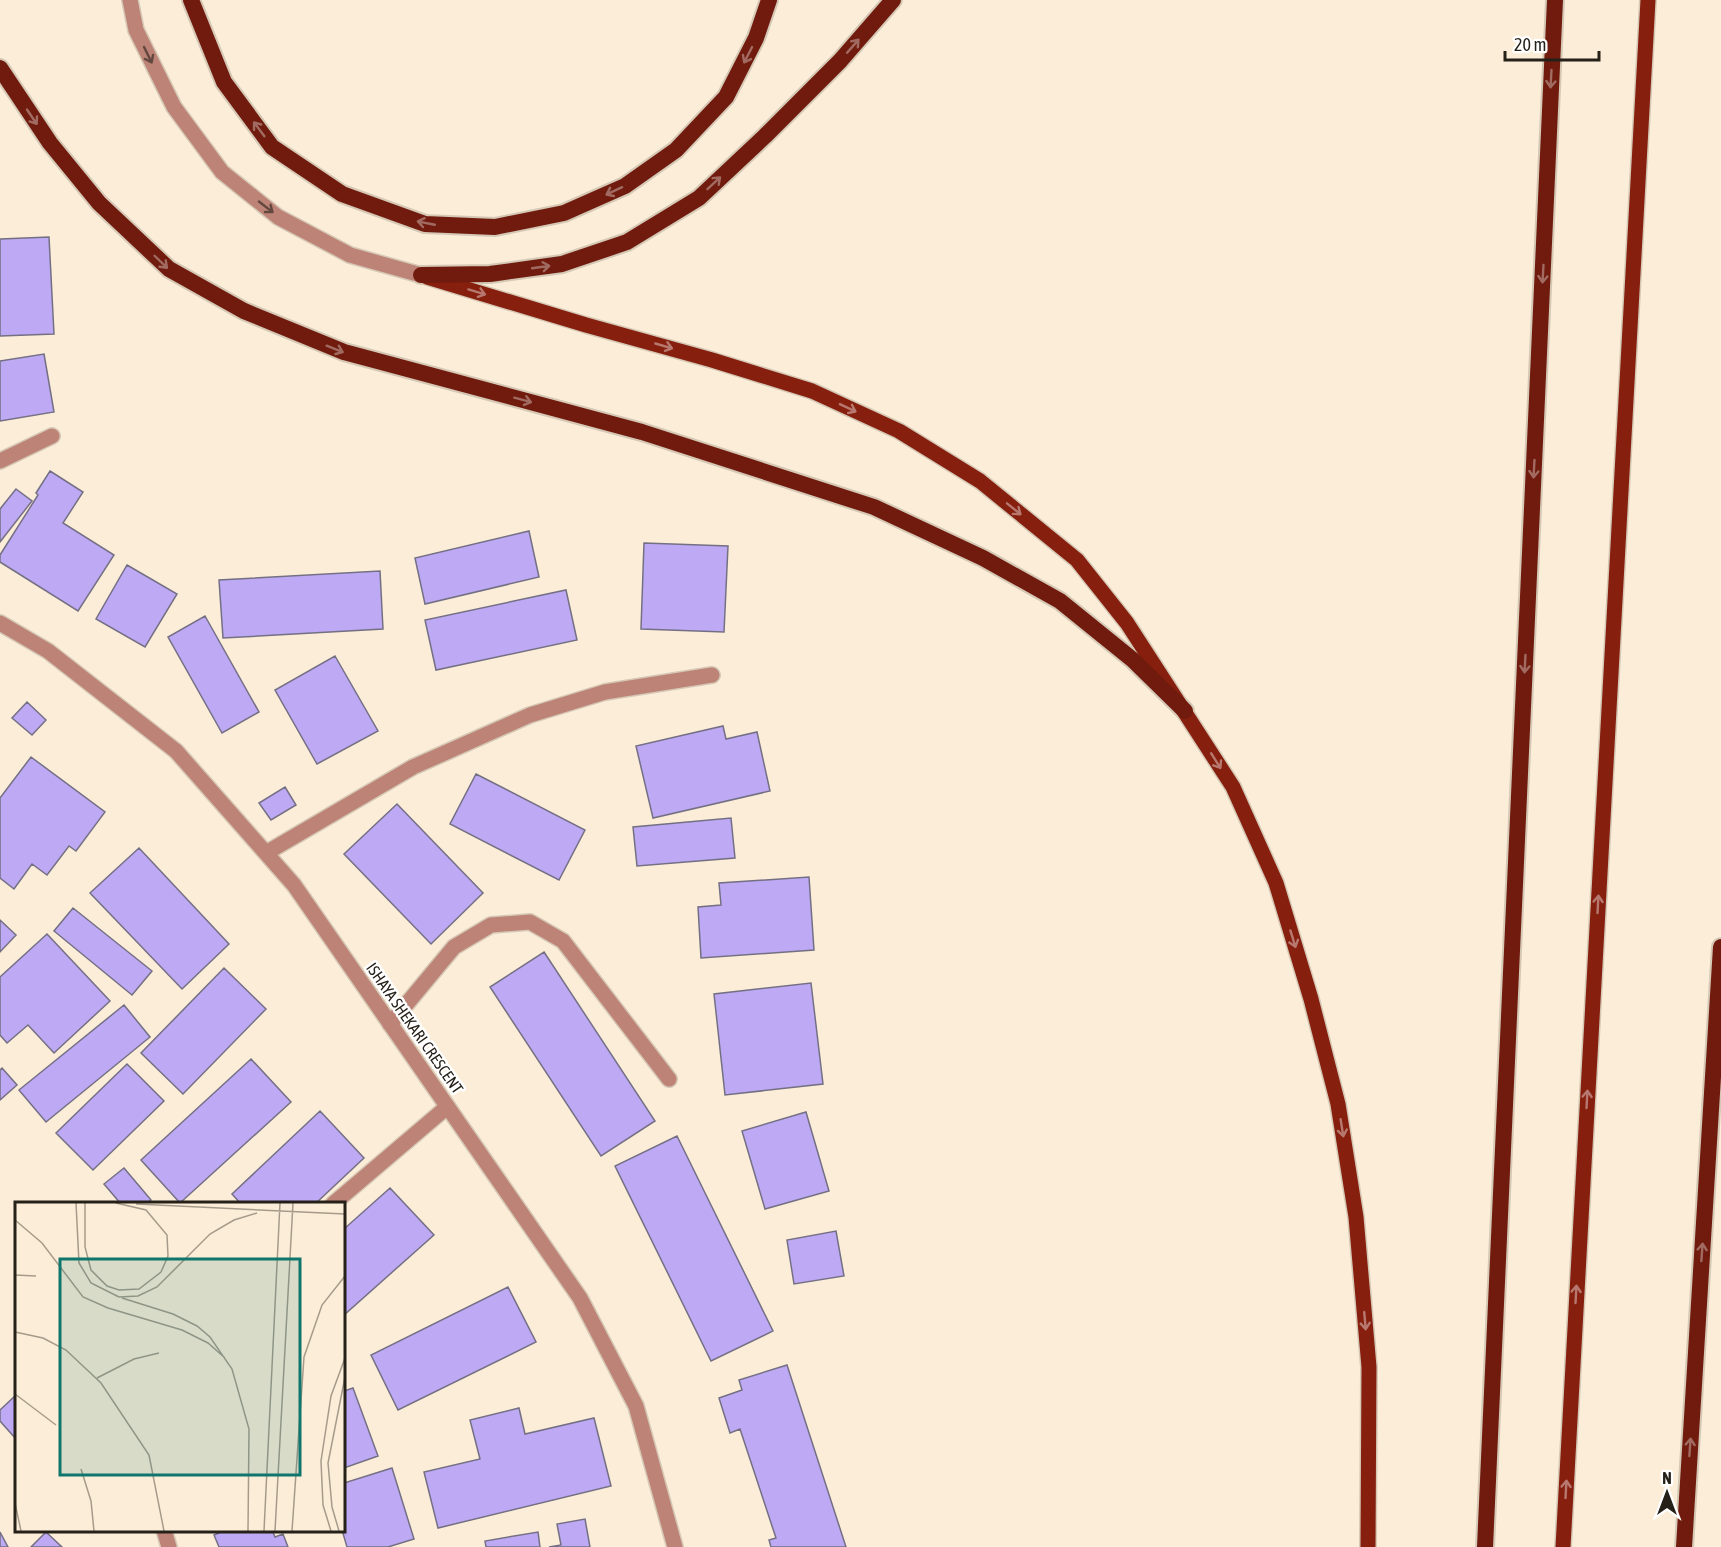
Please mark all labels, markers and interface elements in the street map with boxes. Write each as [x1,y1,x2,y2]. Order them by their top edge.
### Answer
scale bar [1505,24,1600,62]
text: 20 m [1514,34,1546,55]
one-way arrow [846,39,860,54]
one-way arrow [742,45,753,63]
one-way arrow [143,46,155,64]
one-way arrow [1546,69,1557,89]
one-way arrow [26,108,39,125]
one-way arrow [253,122,265,138]
one-way arrow [707,176,722,190]
one-way arrow [605,185,623,197]
one-way arrow [258,200,274,213]
one-way arrow [416,217,436,228]
one-way arrow [154,255,169,269]
one-way arrow [531,262,551,273]
one-way arrow [1537,264,1548,284]
one-way arrow [467,287,486,298]
one-way arrow [654,341,673,353]
one-way arrow [326,344,344,355]
one-way arrow [513,395,532,407]
one-way arrow [839,403,857,415]
one-way arrow [1528,459,1540,479]
one-way arrow [1006,502,1021,516]
one-way arrow [1520,653,1531,673]
one-way arrow [1211,752,1223,769]
one-way arrow [1592,895,1603,915]
one-way arrow [1288,929,1299,948]
street label: ISHAYA SHEKARI CRESCENT [363,959,467,1097]
one-way arrow [1582,1090,1593,1110]
one-way arrow [1337,1117,1348,1137]
inset map [15,1202,345,1532]
one-way arrow [1697,1243,1708,1263]
one-way arrow [1571,1284,1582,1304]
one-way arrow [1360,1311,1371,1331]
one-way arrow [1685,1437,1696,1457]
north arrow [1637,1463,1697,1523]
text: N [1662,1469,1672,1487]
one-way arrow [1560,1479,1571,1499]

